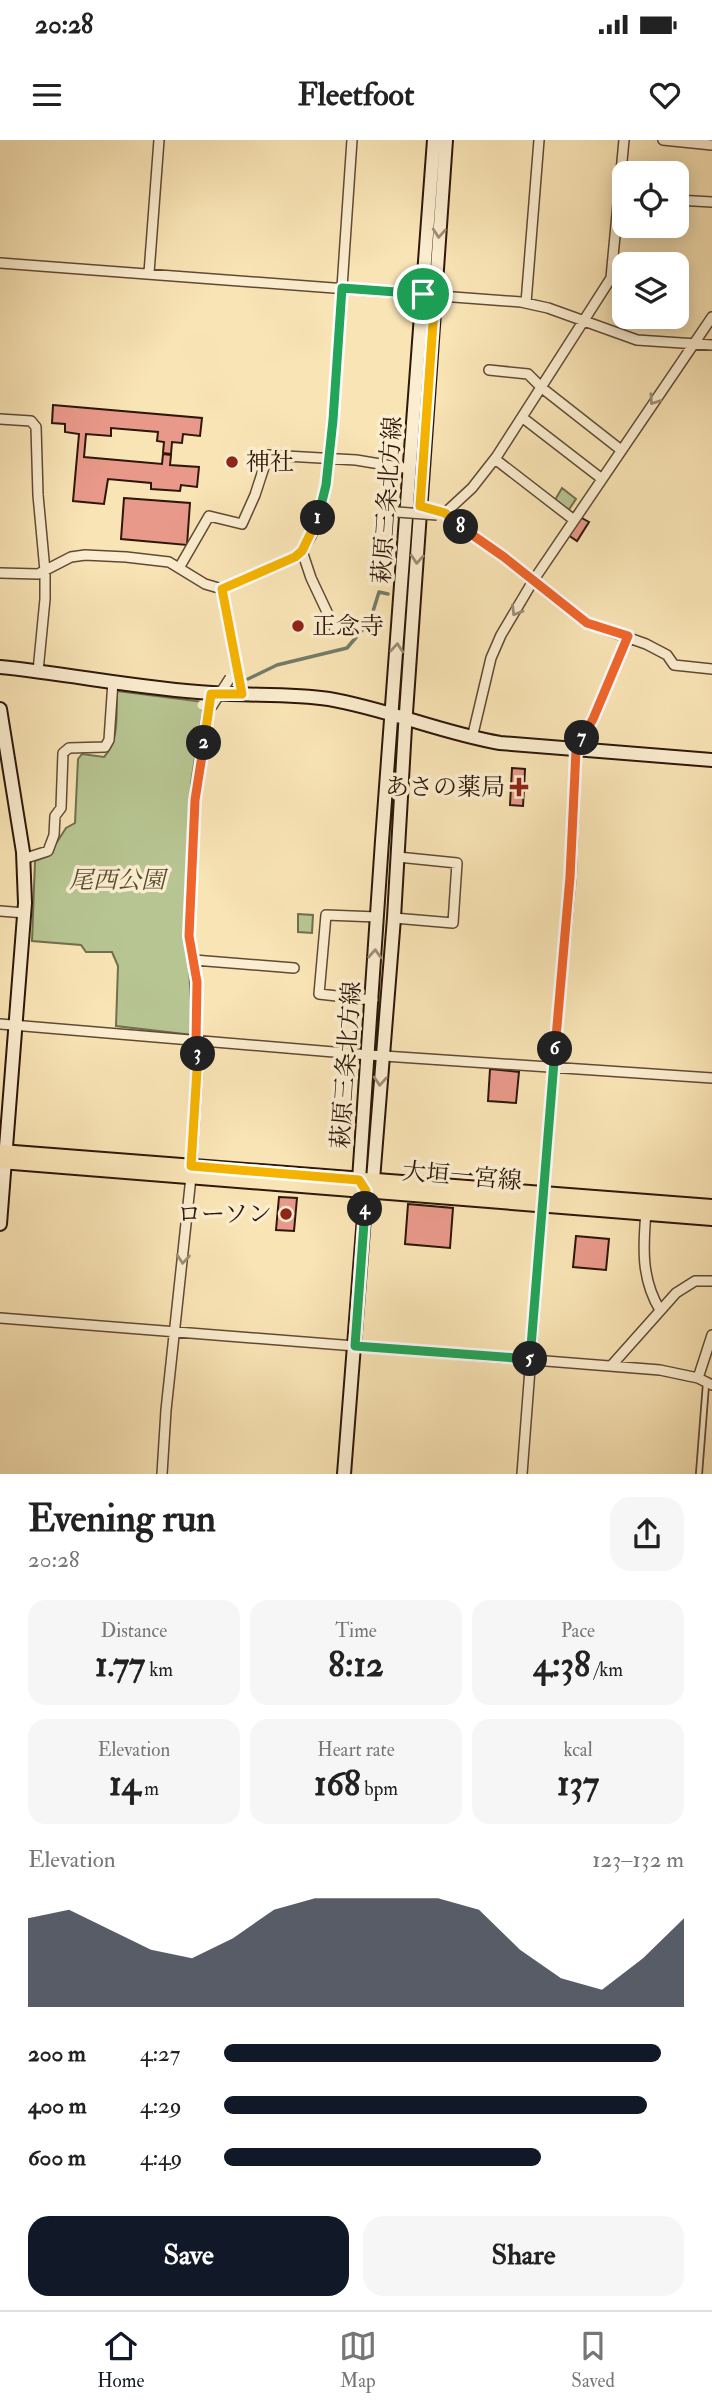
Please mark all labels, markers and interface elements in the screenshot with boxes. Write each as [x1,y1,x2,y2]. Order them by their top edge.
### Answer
text: 20:28 [35,9,93,41]
text: Fleetfoot [298,75,414,115]
icon: menu [28,76,66,114]
icon: heart [646,76,684,114]
map controls [612,161,689,329]
button: locate [612,161,689,238]
one-way arrow [432,227,447,238]
button: layers [612,252,689,329]
pin [393,264,453,324]
icon: arrive [404,275,442,313]
one-way arrow [650,392,662,405]
street label: 萩原三条北方線 [366,415,409,585]
place label: 神社 [246,447,294,478]
marker: 神社 [224,454,240,470]
pin: 1 [300,500,336,536]
text: 1 [314,505,321,529]
pin: 8 [444,510,478,544]
text: 8 [456,514,465,538]
one-way arrow [409,554,424,565]
one-way arrow [511,603,524,616]
place label: 正念寺 [312,611,384,642]
marker: 正念寺 [290,618,306,634]
one-way arrow [389,642,404,653]
pin: 7 [564,720,600,756]
text: 7 [577,725,586,749]
pin: 2 [186,726,222,760]
text: 2 [199,730,208,754]
place label: あさの薬局 [385,772,505,803]
marker: あさの薬局 [511,779,527,795]
park label: 尾西公園 [69,865,169,896]
one-way arrow [367,948,382,959]
street label: 萩原三条北方線 [325,980,368,1150]
pin: 6 [538,1032,572,1066]
text: 6 [550,1036,559,1060]
pin: 3 [180,1037,216,1072]
text: 3 [194,1041,201,1065]
one-way arrow [373,1076,388,1087]
street label: 大垣一宮線 [401,1156,523,1197]
pin: 4 [348,1192,382,1226]
text: 4 [359,1196,370,1220]
place label: ローソン [177,1199,272,1230]
marker: ローソン [278,1206,294,1222]
one-way arrow [176,1253,191,1264]
pin: 5 [512,1342,548,1376]
text: 5 [525,1346,534,1370]
text: Evening run [28,1495,216,1543]
button: share [610,1497,684,1571]
text: 20:28 [28,1545,80,1574]
text: Distance [101,1619,167,1643]
text: Time [335,1619,377,1643]
text: Pace [561,1619,595,1643]
text: 1.77 [95,1643,145,1687]
text: 8:12 [328,1643,384,1687]
text: 4:38 [533,1643,590,1687]
text: km [145,1658,173,1682]
text: /km [590,1658,623,1682]
text: Elevation [98,1738,170,1762]
text: Heart rate [317,1738,395,1762]
text: kcal [563,1738,593,1762]
text: 14 [109,1762,140,1806]
text: 168 [314,1762,360,1806]
text: 137 [557,1762,599,1806]
text: m [140,1777,159,1801]
text: bpm [360,1777,398,1801]
text: Elevation [28,1845,116,1874]
text: 123–132 m [592,1845,684,1874]
text: 200 m [28,2039,86,2068]
text: 4:27 [140,2039,180,2068]
text: 400 m [28,2091,87,2120]
text: 4:29 [140,2091,182,2120]
text: 600 m [28,2143,86,2172]
text: 4:49 [140,2143,182,2172]
button: Save [28,2216,349,2296]
button: Share [363,2216,684,2296]
tab: Home [97,2327,144,2393]
tab: Map [339,2327,377,2393]
tab: Saved [571,2327,615,2393]

